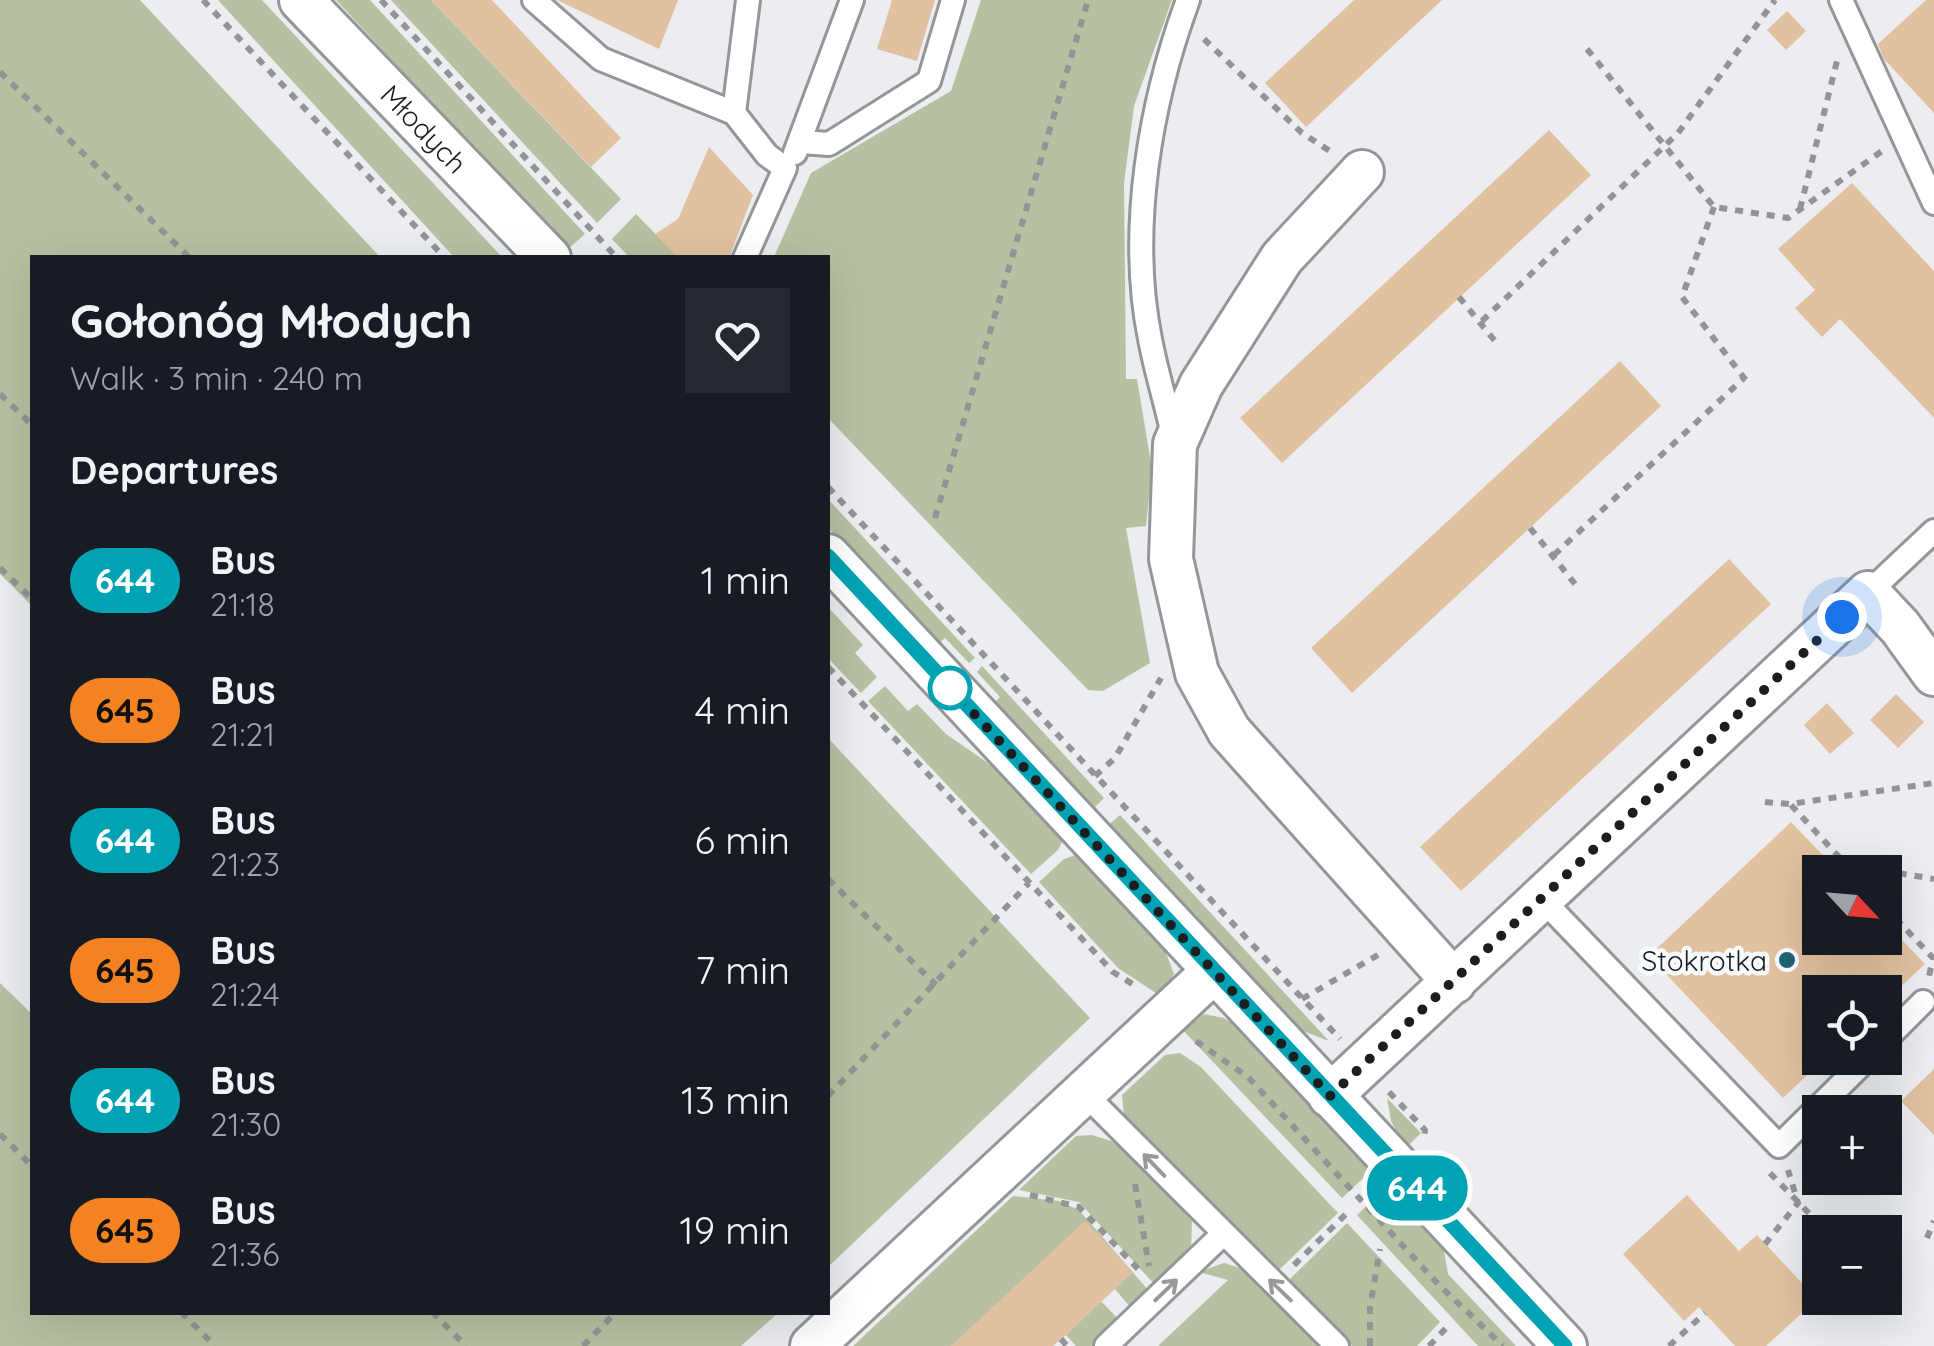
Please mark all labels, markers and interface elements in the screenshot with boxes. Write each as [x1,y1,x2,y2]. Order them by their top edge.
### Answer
street label: Młodych [374,77,475,180]
button: heart [685,288,790,393]
text: Gołonóg Młodych [70,290,472,350]
text: Walk · 3 min · 240 m [70,358,363,398]
text: Departures [70,446,278,494]
text: Bus [210,536,276,584]
text: 1 min [701,556,790,604]
text: 644 [95,558,155,602]
text: 21:18 [210,584,275,624]
your location [1817,592,1867,642]
text: Bus [210,666,276,714]
unlabelled marker [929,667,971,709]
text: 4 min [695,686,790,734]
text: 645 [95,688,155,732]
text: 21:21 [210,714,275,754]
text: Bus [210,796,276,844]
text: 6 min [694,816,790,864]
text: 644 [95,818,155,862]
text: 21:23 [210,844,280,884]
north arrow [1802,855,1902,955]
map controls [1802,855,1902,1315]
text: Bus [210,926,276,974]
place label: Stokrotka [1642,943,1767,978]
text: 7 min [695,946,790,994]
text: 645 [95,948,155,992]
marker: Stokrotka [1776,949,1798,971]
text: 21:24 [210,974,280,1014]
button: locate [1802,975,1902,1075]
text: Bus [210,1056,276,1104]
text: 13 min [681,1076,790,1124]
text: 644 [95,1078,155,1122]
button: + [1802,1095,1902,1195]
text: 21:30 [210,1104,281,1144]
one-way arrow [1142,1153,1166,1177]
line badge: 644 [1360,1156,1474,1220]
text: 644 [1387,1166,1447,1210]
text: Bus [210,1186,276,1234]
text: 19 min [680,1206,790,1254]
text: 645 [95,1208,155,1252]
button: − [1802,1215,1902,1315]
text: 21:36 [210,1234,280,1274]
one-way arrow [1153,1278,1177,1302]
one-way arrow [1268,1278,1292,1302]

